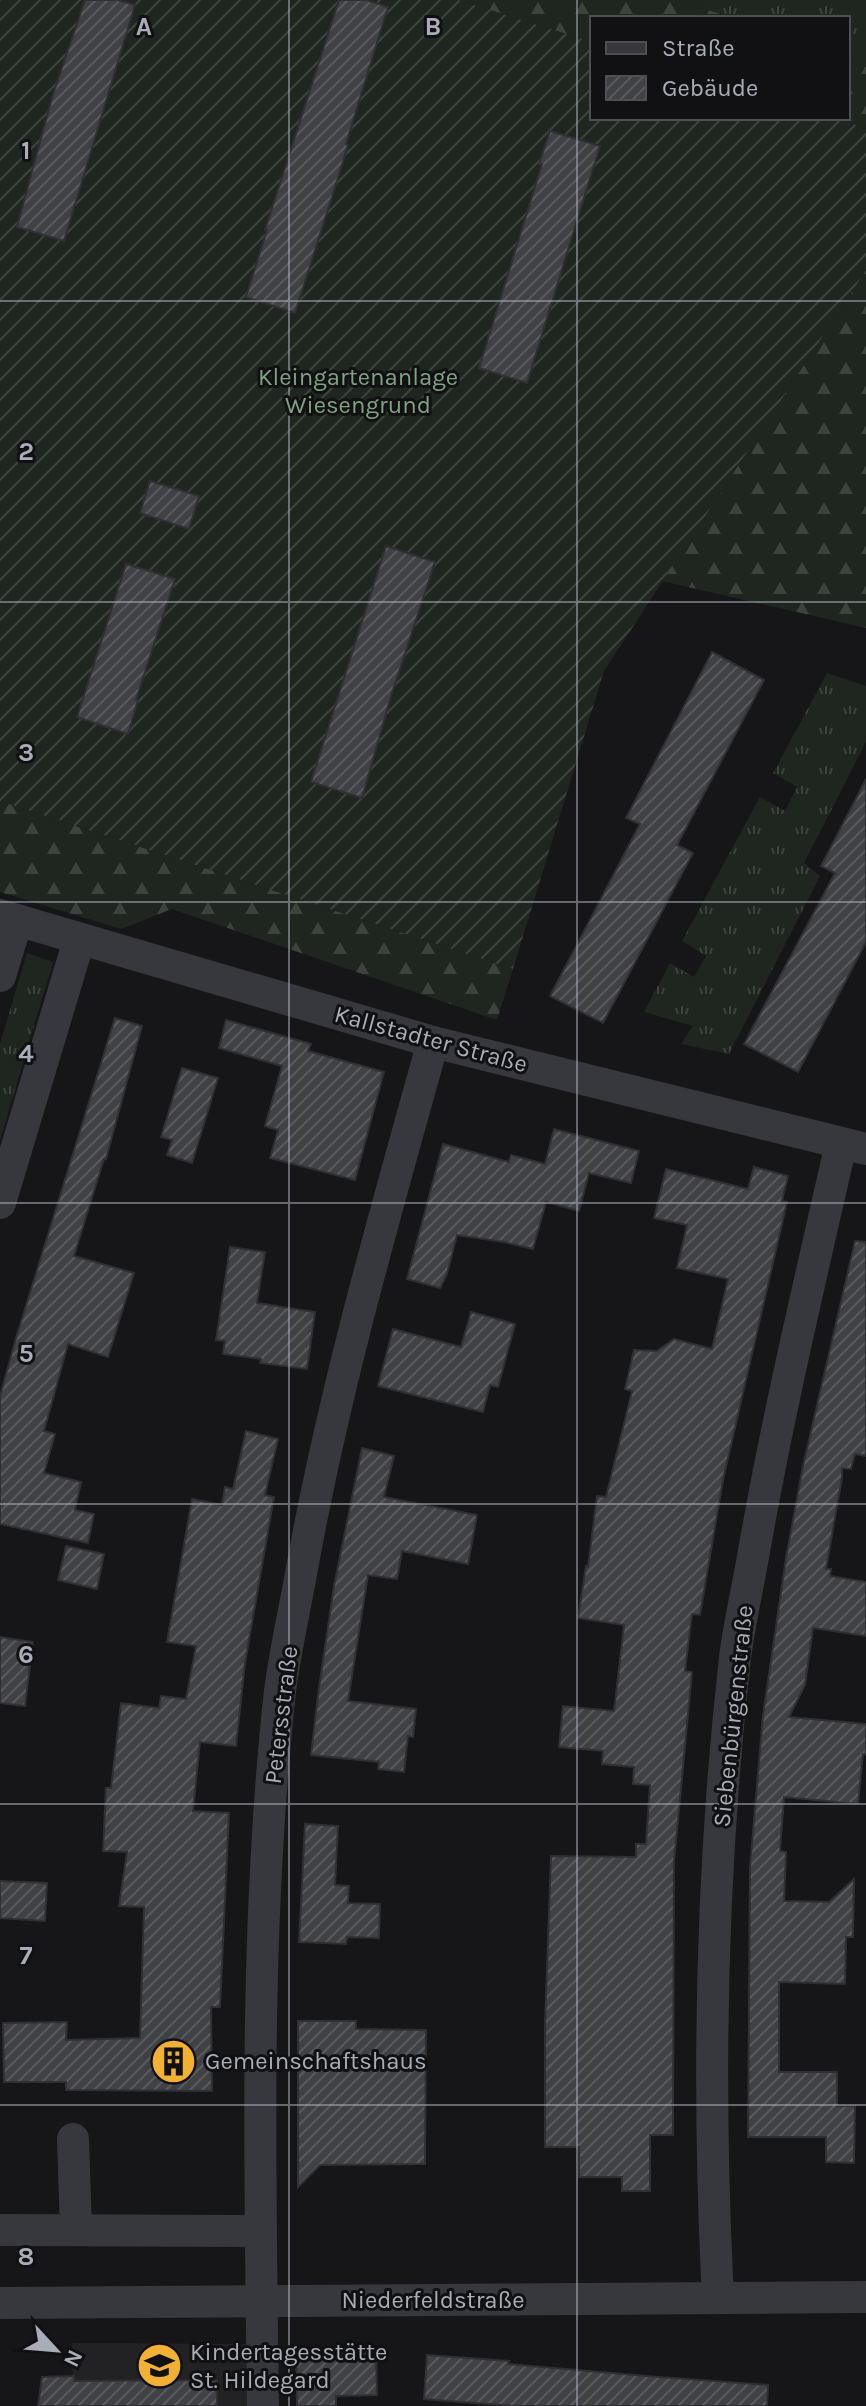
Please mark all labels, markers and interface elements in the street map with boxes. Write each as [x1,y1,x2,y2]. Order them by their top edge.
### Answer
text: A [136,11,152,42]
text: B [425,11,441,42]
legend [590,16,850,120]
text: Straße [662,34,734,62]
text: Gebäude [662,74,758,102]
text: 1 [21,135,31,166]
park label: Kleingartenanlage Wiesengrund [258,363,458,419]
text: 2 [18,436,34,467]
text: 3 [18,737,34,768]
street label: Kallstadter Straße [332,1000,530,1078]
text: 4 [18,1038,34,1069]
text: 5 [18,1338,34,1369]
street label: Siebenbürgenstraße [707,1604,759,1828]
text: 6 [18,1639,34,1670]
street label: Petersstraße [259,1644,303,1786]
text: 7 [20,1940,33,1971]
building icon: Gemeinschaftshaus [150,2037,198,2085]
place label: Gemeinschaftshaus [205,2047,427,2075]
text: 8 [18,2241,34,2272]
street label: Niederfeldstraße [341,2286,525,2314]
north arrow [16,2310,96,2390]
place label: Kindertagesstätte St. Hildegard [190,2338,387,2394]
school or university icon: Kindertagesstätte St. Hildegard [135,2342,183,2390]
text: N [58,2346,88,2371]

